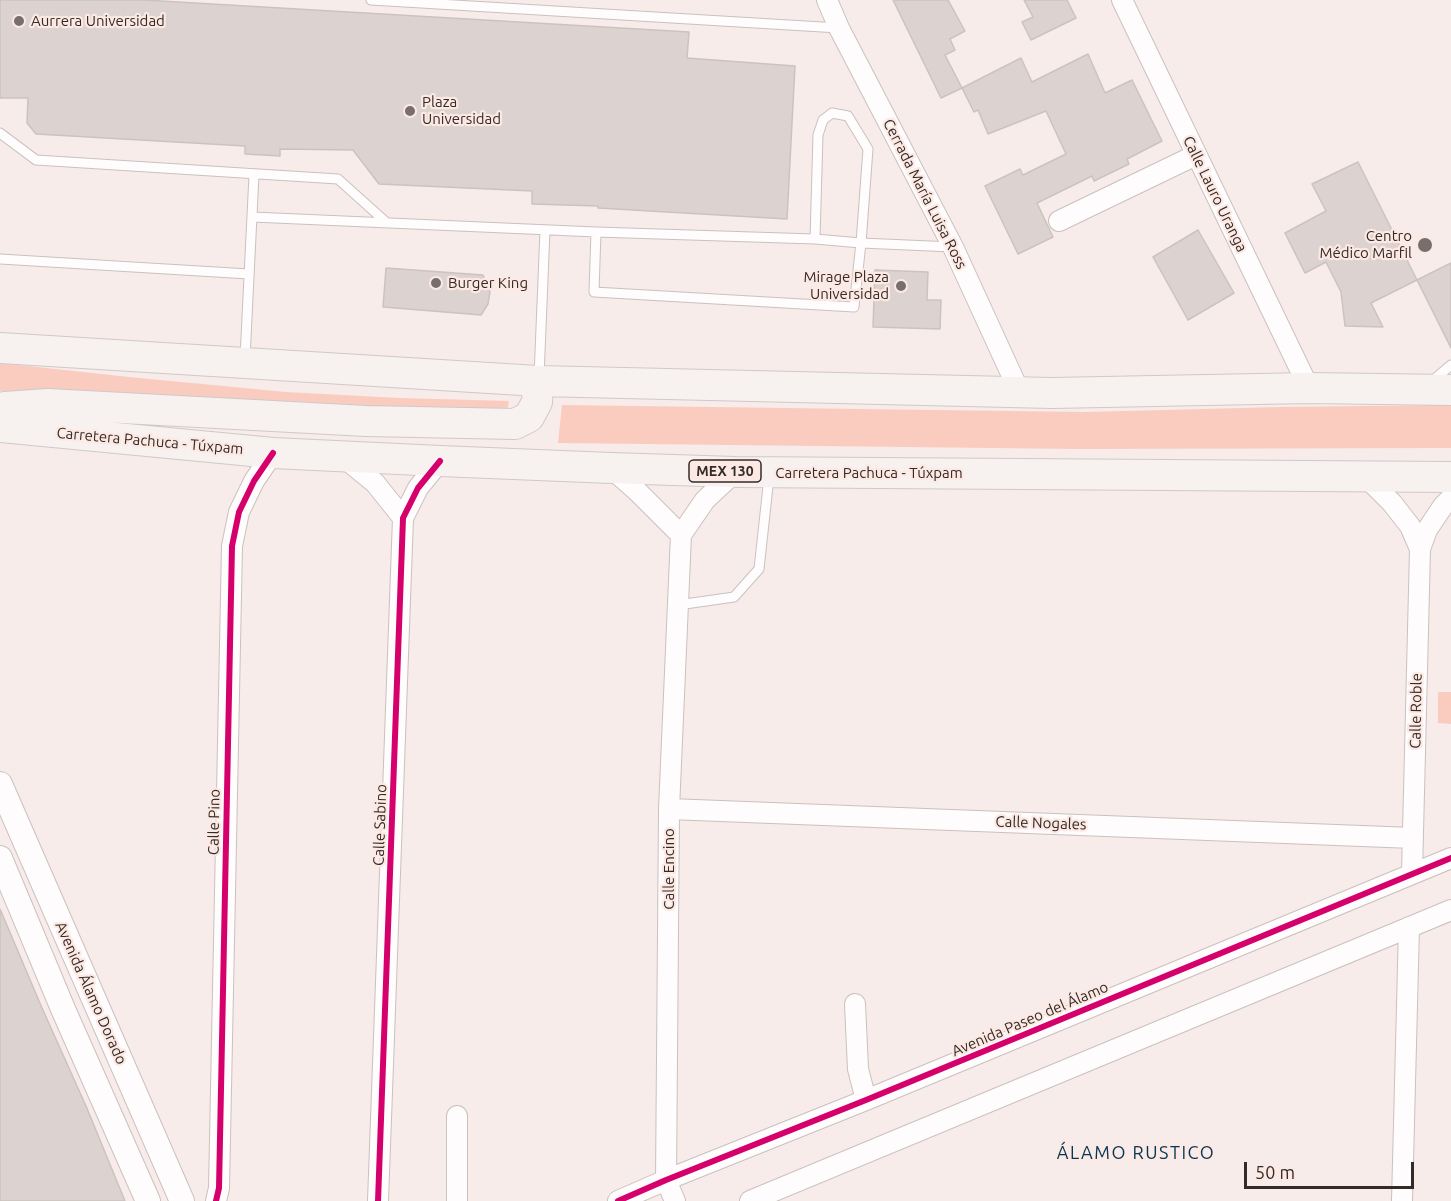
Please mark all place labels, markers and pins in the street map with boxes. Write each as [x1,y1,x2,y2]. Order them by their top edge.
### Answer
place label: Aurrera Universidad [31,12,165,30]
marker: Aurrera Universidad [12,14,26,28]
place label: Plaza Universidad [422,93,501,128]
marker: Plaza Universidad [403,104,417,118]
place label: Centro Médico Marfil [1319,227,1412,262]
marker: Centro Médico Marfil [1416,236,1434,254]
place label: Mirage Plaza Universidad [803,268,889,303]
place label: Burger King [448,274,528,292]
marker: Burger King [429,276,443,290]
marker: Mirage Plaza Universidad [894,279,908,293]

